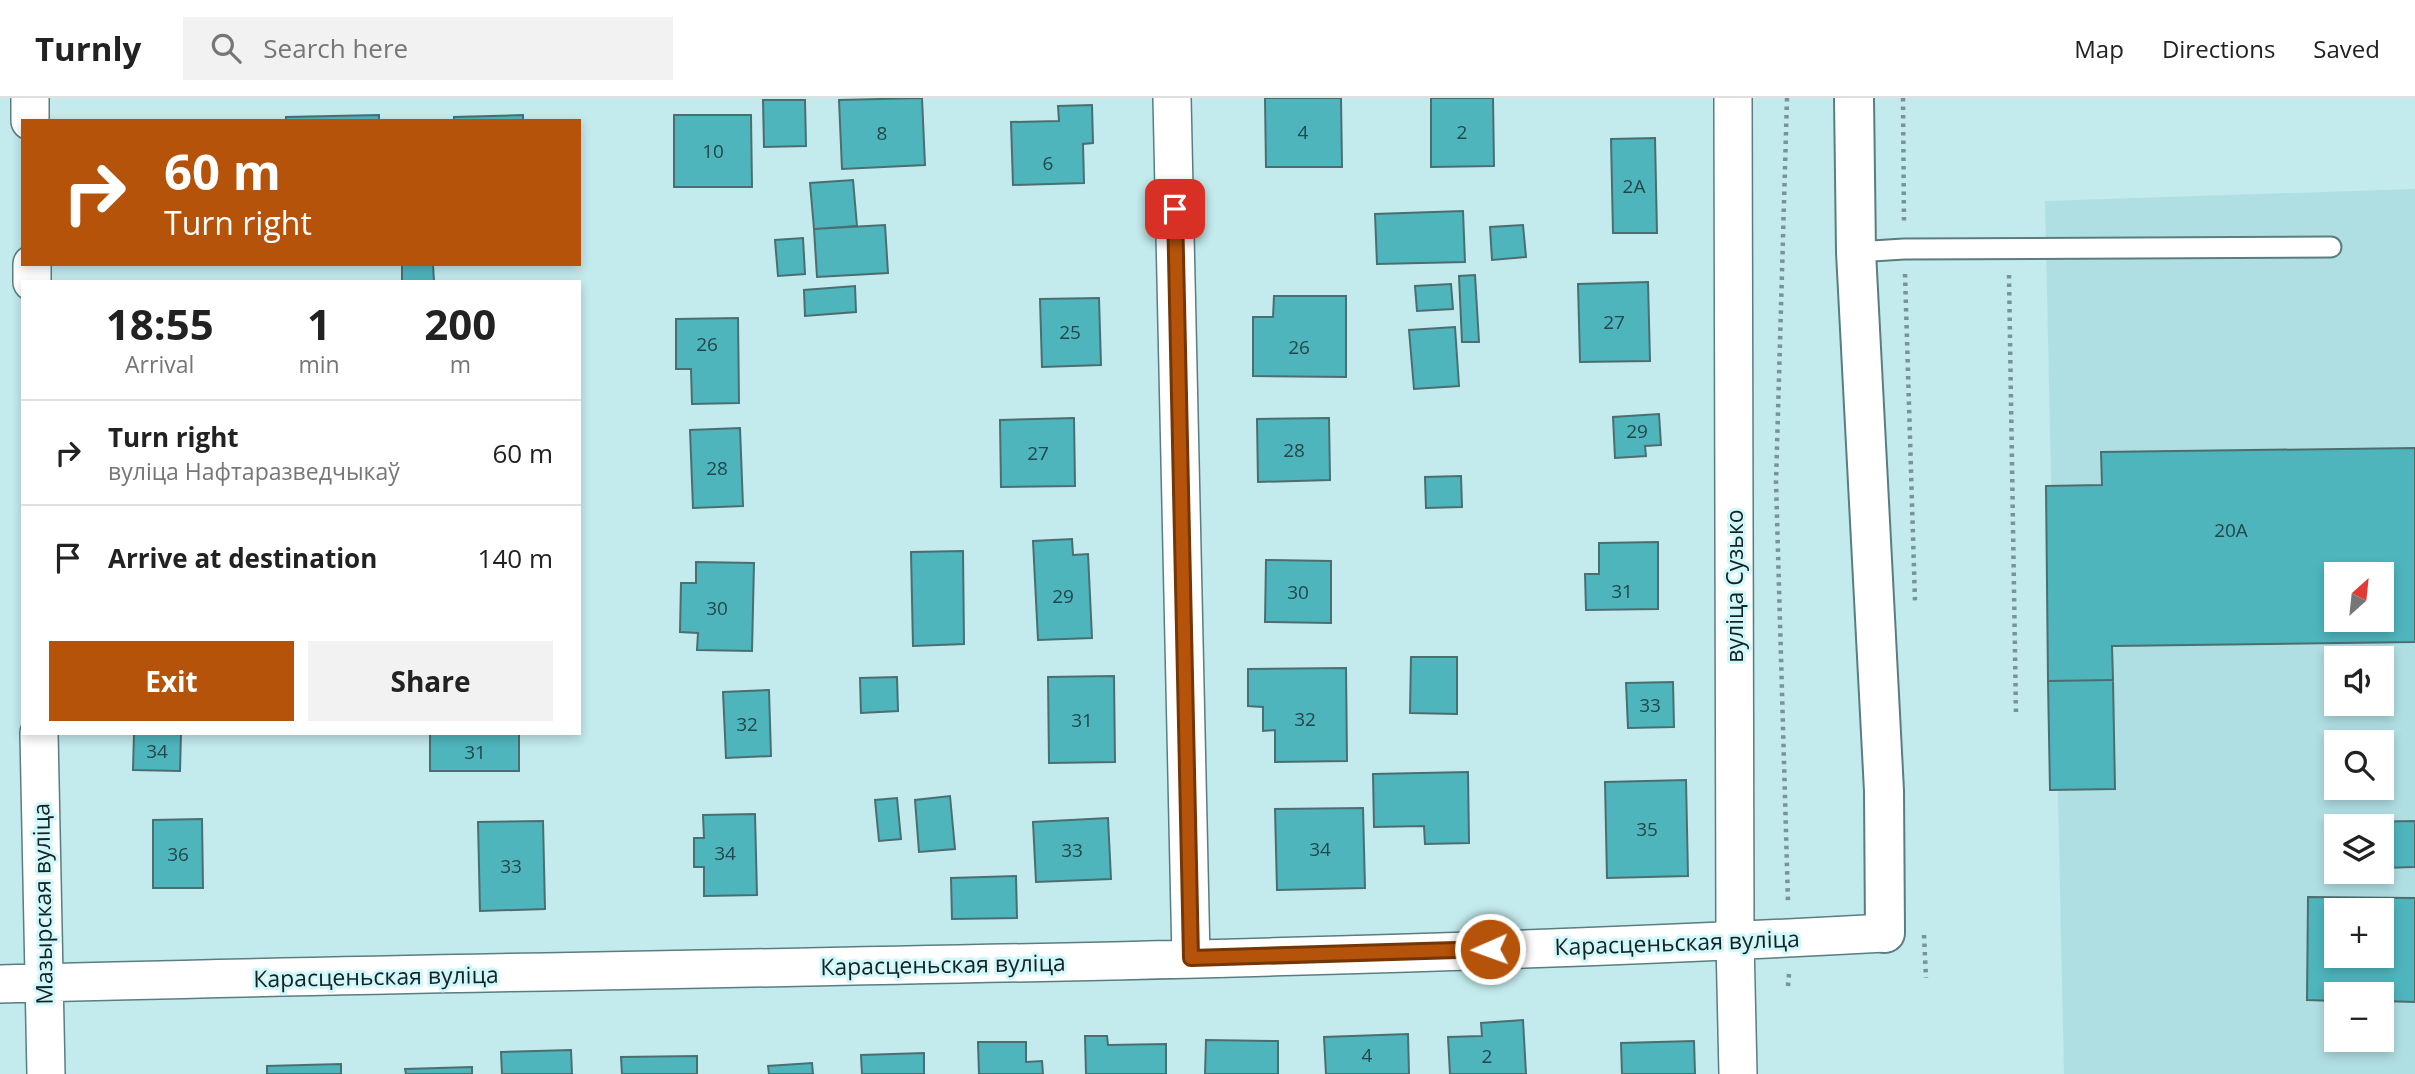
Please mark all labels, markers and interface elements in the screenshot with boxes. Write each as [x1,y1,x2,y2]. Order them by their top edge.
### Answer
search box [183,17,673,80]
text: Turnly [35,26,141,71]
icon: search [207,29,245,67]
text: Search here [263,30,408,66]
text: Map [2074,32,2124,65]
text: Directions [2162,32,2275,65]
text: Saved [2313,32,2380,65]
house number: 4 [1298,119,1309,145]
house number: 2 [1457,119,1467,145]
house number: 8 [877,120,887,146]
text: 60 m [164,138,281,204]
house number: 10 [702,138,724,164]
icon: right [49,147,140,238]
house number: 6 [1043,150,1053,176]
house number: 2А [1623,173,1645,199]
pin [1145,179,1205,239]
icon: arrive [1156,190,1194,228]
text: Turn right [164,201,312,244]
text: 18:55 [106,295,214,352]
text: 1 [307,295,331,352]
text: 200 [424,295,496,352]
house number: 27 [1603,309,1625,335]
house number: 25 [1059,319,1081,345]
house number: 26 [696,331,718,357]
house number: 26 [1288,334,1310,360]
text: Arrival [125,348,194,380]
text: min [298,348,340,380]
text: m [450,348,471,380]
house number: 29 [1626,418,1648,444]
text: Turn right [108,419,239,455]
icon: right [49,434,87,472]
text: 60 m [492,435,553,471]
house number: 28 [1283,437,1305,463]
house number: 27 [1027,440,1049,466]
text: вуліца Нафтаразведчыкаў [108,455,400,487]
house number: 28 [706,455,728,481]
street label: вуліца Сузько [1718,509,1750,663]
house number: 20А [2214,517,2248,543]
icon: arrive [49,539,87,577]
text: Arrive at destination [108,540,377,576]
text: 140 m [478,540,553,576]
north arrow [2324,562,2394,632]
map controls [2324,562,2394,1052]
house number: 31 [1611,578,1633,604]
house number: 30 [1287,579,1309,605]
house number: 29 [1052,583,1074,609]
house number: 30 [706,595,728,621]
button: Exit [49,641,294,721]
button: Share [308,641,553,721]
button: sound [2324,646,2394,716]
house number: 33 [1639,692,1661,718]
house number: 32 [1294,706,1316,732]
house number: 31 [1071,707,1093,733]
house number: 32 [736,711,758,737]
button: search [2324,730,2394,800]
house number: 34 [146,738,168,764]
house number: 31 [464,739,486,765]
street label: Мазырская вуліца [24,803,60,1005]
button: layers [2324,814,2394,884]
house number: 35 [1636,816,1658,842]
house number: 34 [1309,836,1331,862]
house number: 33 [1061,837,1083,863]
house number: 34 [714,840,736,866]
house number: 36 [167,841,189,867]
house number: 33 [500,853,522,879]
button: + [2324,898,2394,968]
position arrow [1453,912,1527,986]
street label: Карасценьская вуліца [1554,922,1800,962]
street label: Карасценьская вуліца [820,946,1066,982]
street label: Карасценьская вуліца [253,958,499,994]
button: − [2324,982,2394,1052]
house number: 4 [1362,1042,1373,1068]
house number: 2 [1482,1043,1492,1069]

